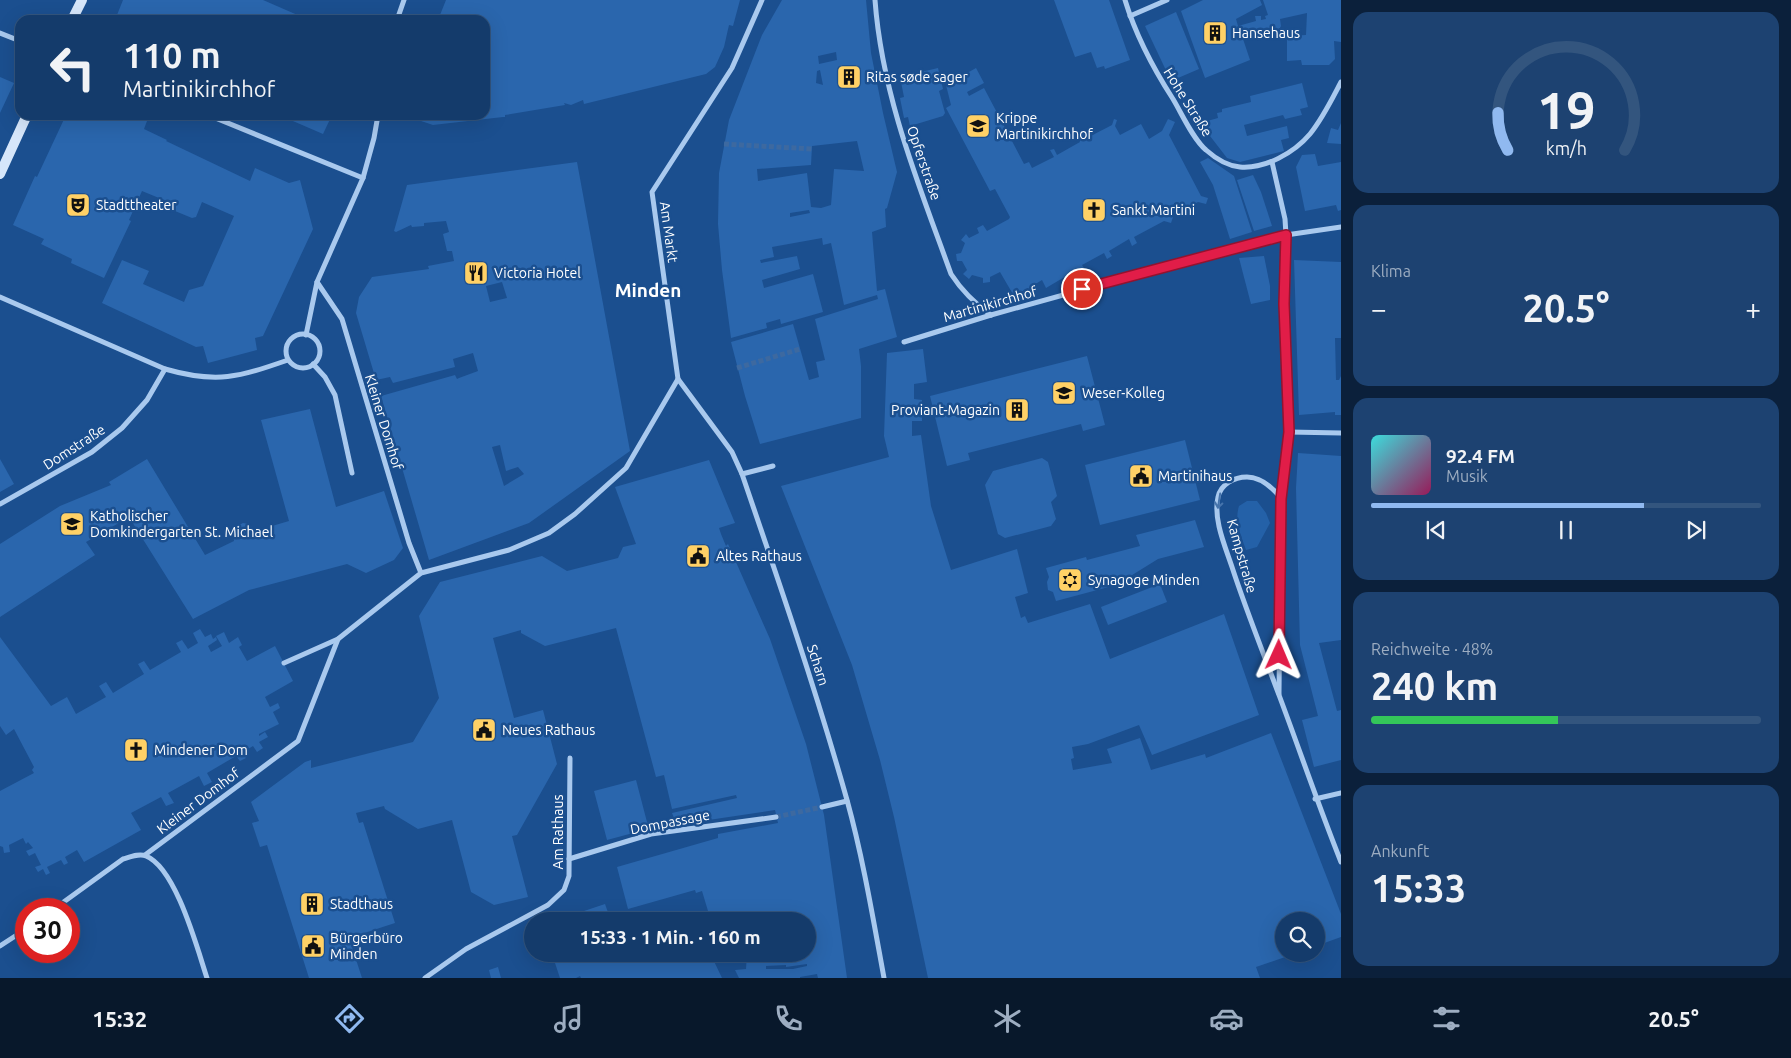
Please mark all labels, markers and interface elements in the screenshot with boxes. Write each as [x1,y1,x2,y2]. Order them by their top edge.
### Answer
building icon: Hansehaus [1202,20,1228,46]
place label: Hansehaus [1232,25,1300,41]
icon: left [40,35,105,100]
text: 110 m [123,35,221,75]
building icon: Ritas søde sager [836,64,862,90]
street label: Hohe Straße [1160,65,1216,139]
place label: Ritas søde sager [866,69,969,85]
text: Martinikirchhof [123,76,275,101]
text: 19 [1537,81,1595,139]
place label: Krippe Martinikirchhof [996,110,1093,142]
school or university icon: Krippe Martinikirchhof [965,113,991,139]
street label: Opferstraße [904,124,944,202]
text: km/h [1545,138,1587,158]
theatre icon: Stadttheater [65,192,91,218]
place label: Stadttheater [96,197,177,213]
church icon: Sankt Martini [1081,197,1107,223]
street label: Am Markt [657,200,681,264]
place label: Sankt Martini [1112,202,1195,218]
restaurant icon: Victoria Hotel [463,260,489,286]
text: Klima [1371,262,1411,280]
place label: Victoria Hotel [494,265,581,281]
pin [1061,268,1103,310]
icon: arrive [1068,275,1096,303]
district label: Minden [615,279,681,301]
street label: Martinikirchhof [941,283,1039,325]
text: 20.5° [1522,287,1610,329]
text: − [1371,293,1387,324]
text: + [1745,293,1761,324]
street label: Kleiner Domhof [362,372,406,472]
school or university icon: Weser-Kolleg [1051,380,1077,406]
place label: Weser-Kolleg [1082,385,1165,401]
building icon: Proviant-Magazin [1004,397,1030,423]
place label: Proviant-Magazin [891,402,1000,418]
street label: Domstraße [40,421,108,473]
text: 92.4 FM [1446,445,1515,467]
public building icon: Martinihaus [1128,463,1154,489]
text: Musik [1446,467,1488,485]
place label: Martinihaus [1158,468,1232,484]
one-way arrow [1213,492,1223,508]
place label: Katholischer Domkindergarten St. Michael [90,508,273,540]
school or university icon: Katholischer Domkindergarten St. Michael [59,511,85,537]
icon: previous [1422,516,1450,544]
icon: pause [1552,516,1580,544]
icon: next [1682,516,1710,544]
street label: Kampstraße [1224,517,1260,595]
public building icon: Altes Rathaus [685,543,711,569]
place label: Altes Rathaus [716,548,802,564]
synagogue icon: Synagoge Minden [1057,567,1083,593]
place label: Synagoge Minden [1088,572,1200,588]
position arrow [1252,628,1304,680]
text: Reichweite · 48% [1371,640,1493,658]
street label: Scharn [804,642,832,688]
text: 240 km [1371,665,1498,707]
public building icon: Neues Rathaus [471,717,497,743]
place label: Neues Rathaus [502,722,595,738]
church icon: Mindener Dom [123,737,149,763]
place label: Mindener Dom [154,742,248,758]
street label: Kleiner Domhof [154,764,243,837]
street label: Am Rathaus [550,794,566,870]
street label: Dompassage [629,806,711,838]
text: Ankunft [1371,842,1429,860]
text: 15:33 [1371,867,1466,909]
building icon: Stadthaus [299,891,325,917]
place label: Stadthaus [330,896,393,912]
speed limit sign: 30 [15,898,80,963]
map controls [1275,912,1325,962]
button: search [1275,912,1325,962]
text: 15:33 · 1 Min. · 160 m [579,926,761,948]
place label: Bürgerbüro Minden [330,930,403,962]
public building icon: Bürgerbüro Minden [300,933,326,959]
icon: directions [332,1001,367,1036]
icon: music [551,1001,586,1036]
icon: phone [771,1001,806,1036]
icon: climate [990,1001,1025,1036]
icon: car [1209,1001,1244,1036]
icon: filters [1429,1001,1464,1036]
text: 15:32 [92,1006,147,1031]
text: 20.5° [1648,1006,1699,1031]

